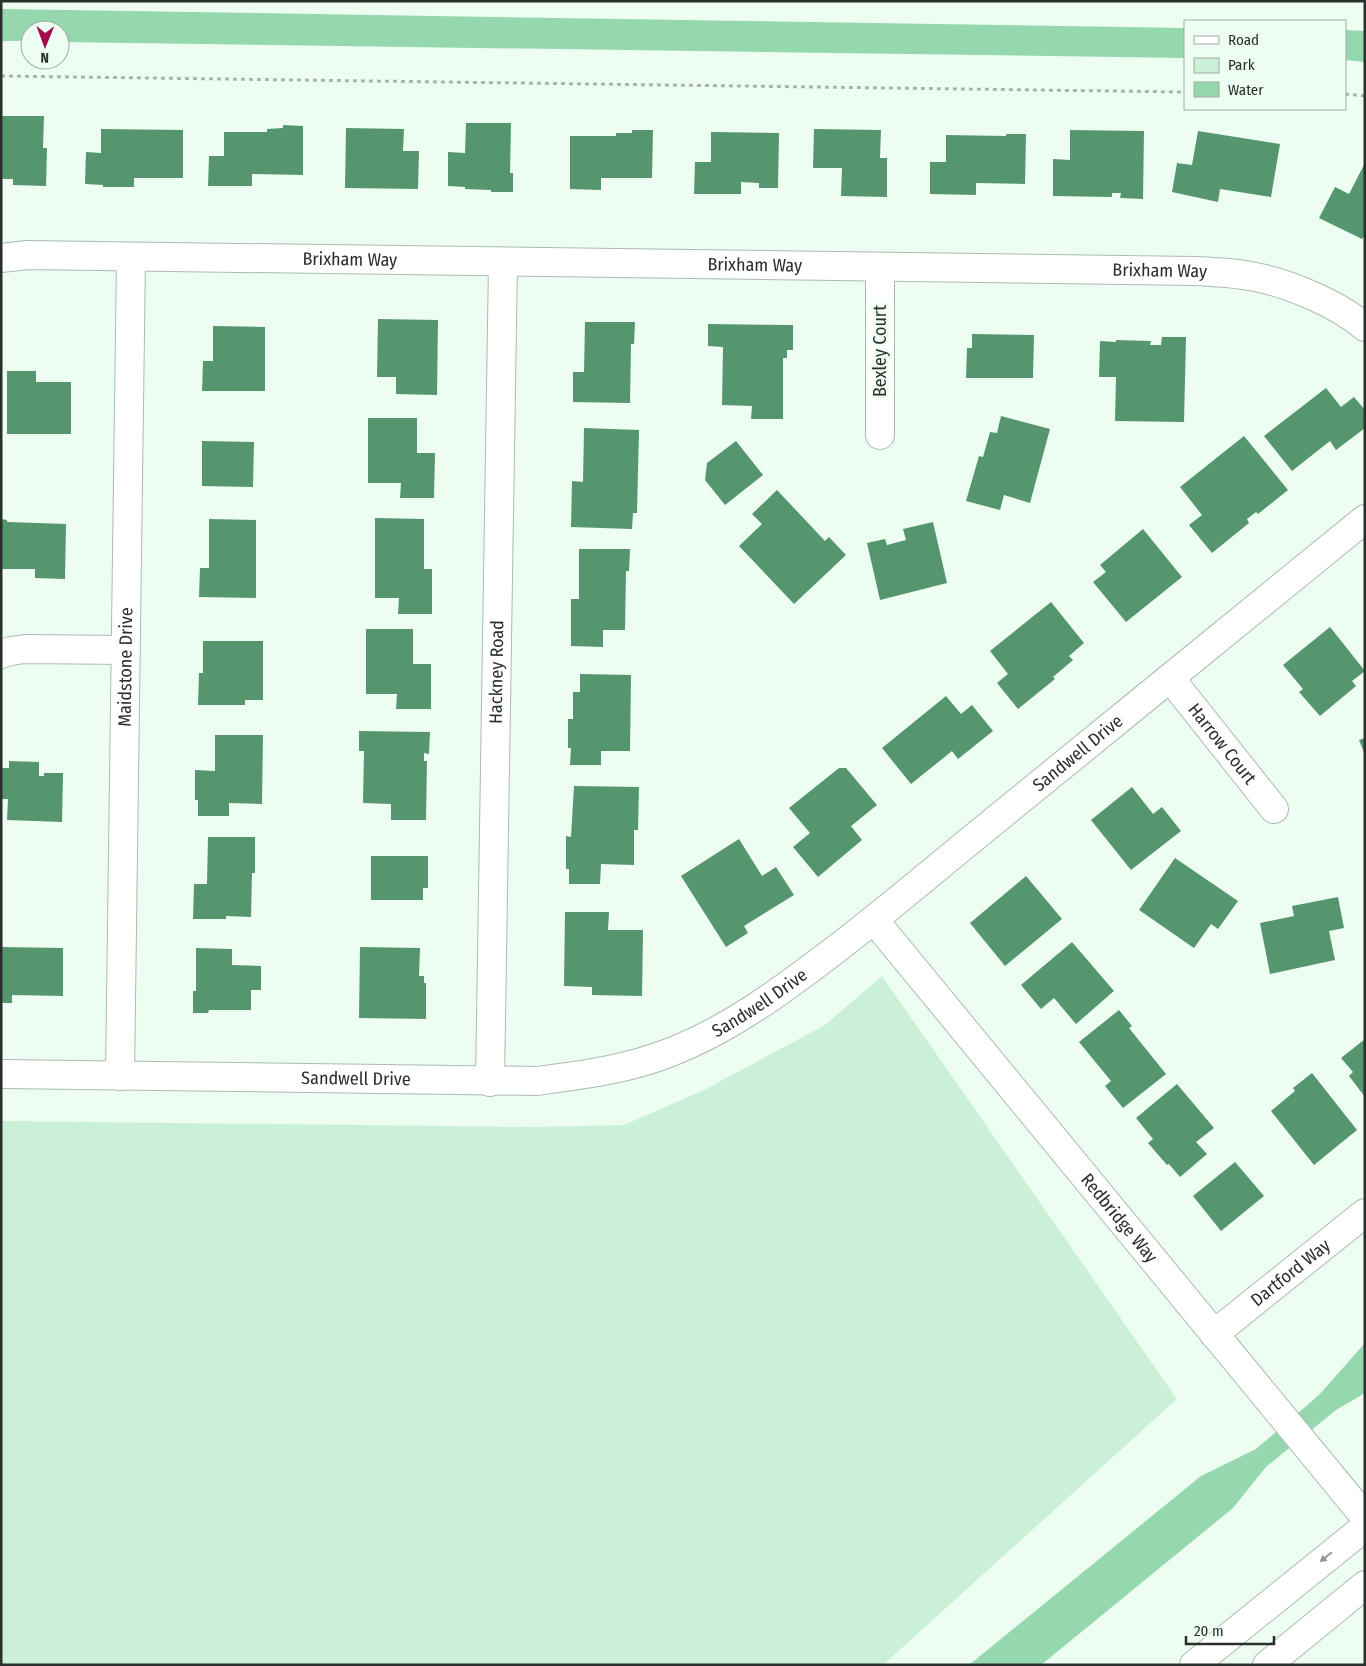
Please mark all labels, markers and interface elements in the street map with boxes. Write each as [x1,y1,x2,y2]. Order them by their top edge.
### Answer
north arrow [20,20,70,70]
legend [1184,20,1346,110]
text: Road [1228,31,1259,49]
text: N [40,49,49,66]
text: Park [1228,56,1255,74]
text: Water [1228,81,1264,99]
street label: Brixham Way [302,248,397,271]
street label: Brixham Way [707,253,802,277]
street label: Brixham Way [1112,259,1208,283]
street label: Bexley Court [869,305,891,397]
street label: Maidstone Drive [114,607,137,727]
street label: Hackney Road [485,620,508,724]
street label: Harrow Court [1183,699,1261,789]
street label: Sandwell Drive [1028,710,1127,796]
street label: Sandwell Drive [708,964,812,1042]
street label: Sandwell Drive [301,1067,411,1090]
street label: Redbridge Way [1076,1169,1162,1267]
street label: Dartford Way [1246,1234,1335,1311]
one-way arrow [1320,1551,1333,1562]
scale bar [1186,1614,1274,1646]
text: 20 m [1194,1622,1224,1640]

